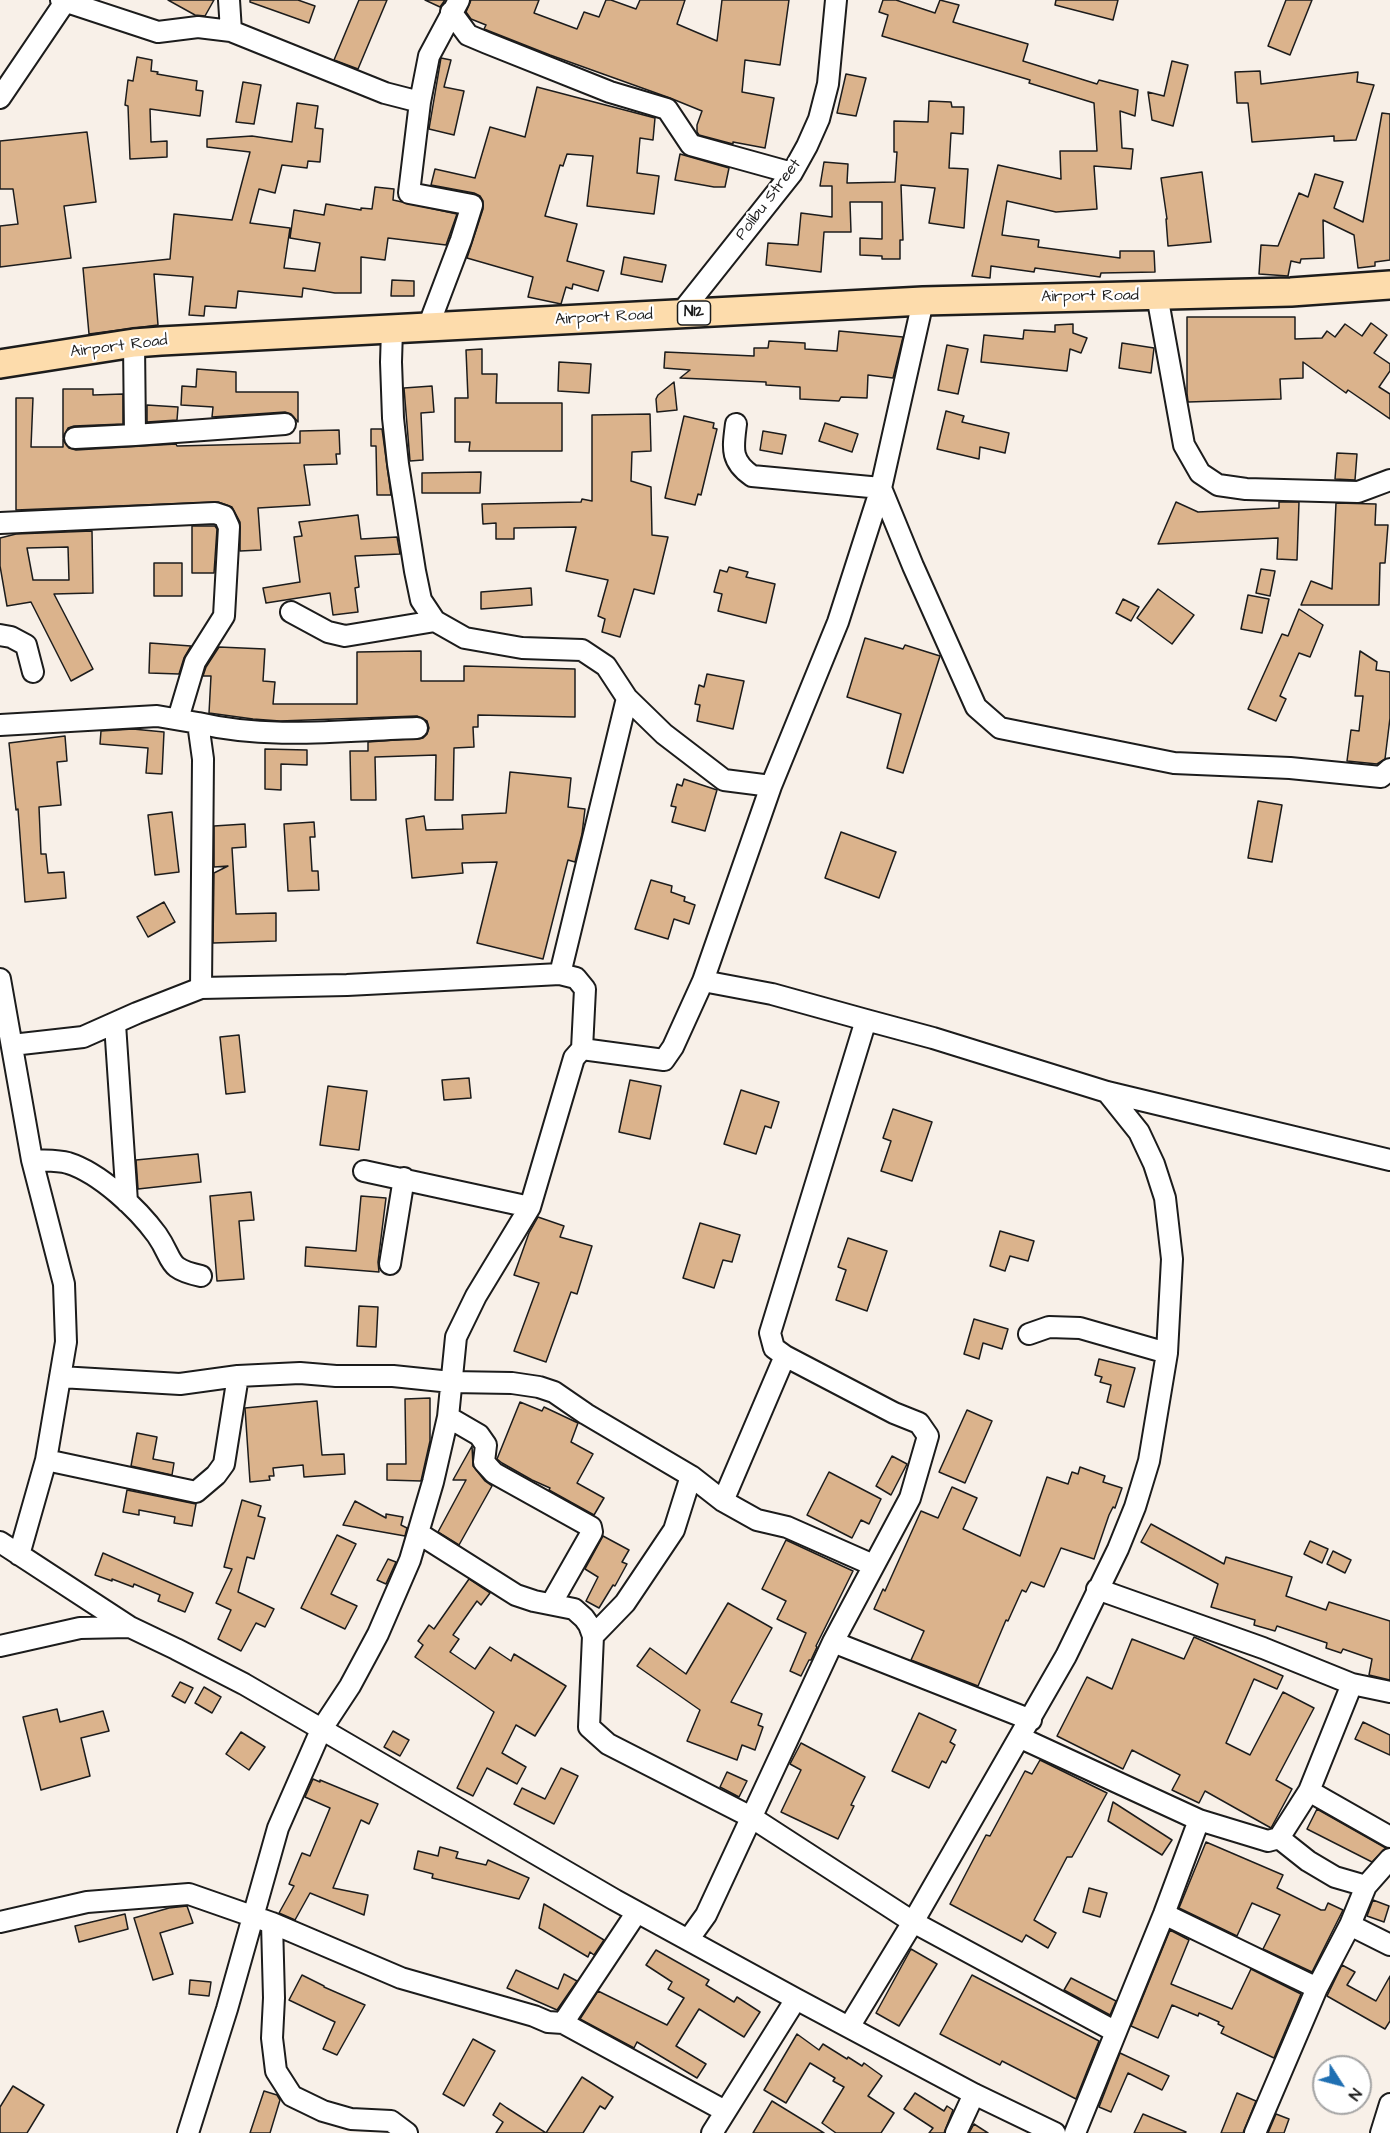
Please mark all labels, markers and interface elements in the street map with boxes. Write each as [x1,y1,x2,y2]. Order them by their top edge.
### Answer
street label: Polibu Street [732,155,806,245]
street label: Airport Road [1041,287,1139,307]
road number: N12 [678,301,710,325]
street label: Airport Road [555,306,653,330]
street label: Airport Road [69,332,169,362]
north arrow [1312,2055,1372,2115]
text: N [1343,2084,1367,2105]

